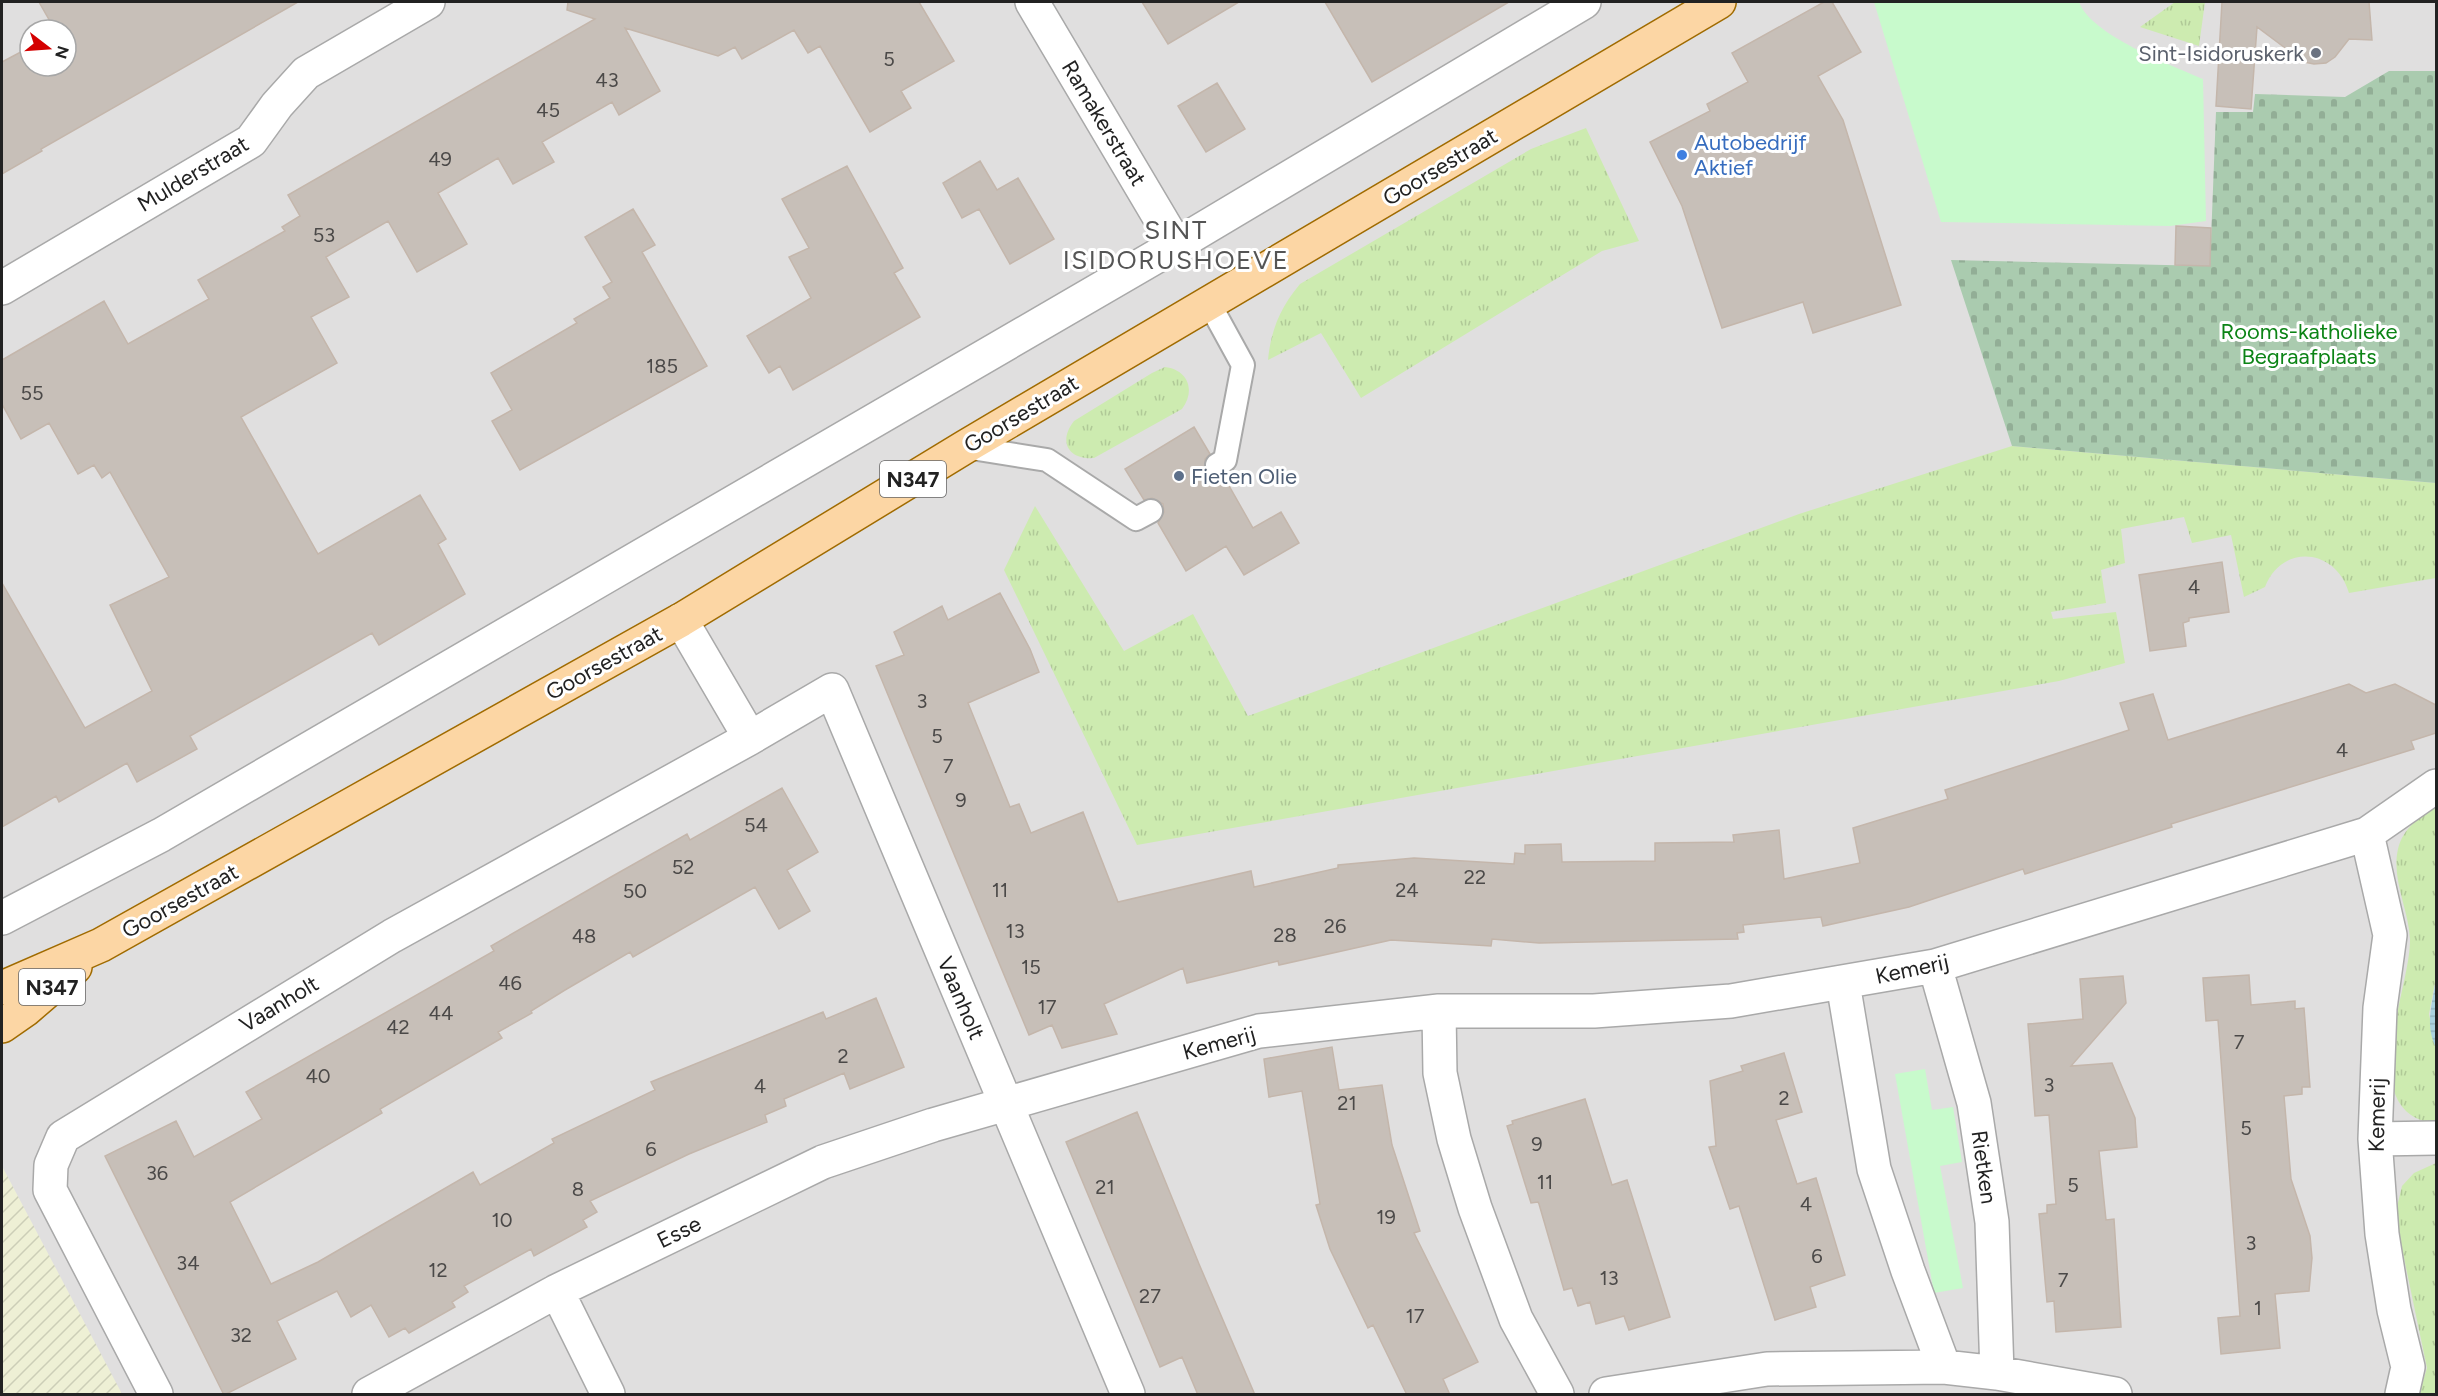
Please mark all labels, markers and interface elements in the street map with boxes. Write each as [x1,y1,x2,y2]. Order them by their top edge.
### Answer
north arrow [18,18,78,78]
place label: Sint-Isidoruskerk [2138,40,2304,67]
text: N [51,44,73,61]
marker: Sint-Isidoruskerk [2309,46,2323,60]
house number: 5 [883,47,895,71]
street label: Ramakerstraat [1056,55,1152,191]
house number: 43 [595,68,619,92]
house number: 45 [536,98,560,122]
street label: Goorsestraat [1378,122,1502,212]
place label: Autobedrijf Aktief [1694,129,1807,181]
street label: Mulderstraat [133,130,253,218]
house number: 49 [428,147,452,171]
marker: Autobedrijf Aktief [1675,148,1689,162]
district label: SINT ISIDORUSHOEVE [1063,214,1289,276]
house number: 53 [313,223,335,247]
park label: Rooms-katholieke Begraafplaats [2221,318,2397,370]
house number: 185 [646,354,678,378]
street label: Goorsestraat [959,369,1083,459]
house number: 55 [21,381,44,405]
road number: N347 [880,461,946,497]
place label: Fieten Olie [1191,463,1297,490]
marker: Fieten Olie [1172,469,1186,483]
house number: 4 [2188,575,2200,599]
street label: Goorsestraat [541,620,667,706]
house number: 3 [917,689,927,713]
house number: 5 [931,724,943,748]
house number: 4 [2336,738,2348,762]
house number: 7 [943,754,954,778]
house number: 9 [955,788,967,812]
house number: 54 [744,813,768,837]
house number: 52 [672,855,694,879]
street label: Goorsestraat [117,858,243,944]
house number: 22 [1464,865,1486,889]
house number: 11 [992,878,1008,902]
house number: 24 [1395,878,1419,902]
house number: 50 [623,879,647,903]
house number: 26 [1324,914,1346,938]
house number: 13 [1005,919,1025,943]
house number: 28 [1273,923,1297,947]
house number: 48 [572,924,596,948]
street label: Kemerij [1873,948,1951,990]
street label: Vaanholt [932,953,990,1043]
house number: 15 [1021,955,1041,979]
road number: N347 [19,969,85,1005]
street label: Vaanholt [235,970,323,1038]
house number: 46 [498,971,522,995]
house number: 17 [1038,995,1057,1019]
house number: 44 [429,1001,453,1025]
house number: 42 [386,1015,410,1039]
street label: Kemerij [1180,1020,1258,1066]
house number: 7 [2234,1030,2245,1054]
house number: 2 [837,1044,849,1068]
house number: 40 [305,1064,331,1088]
house number: 3 [2044,1073,2054,1097]
house number: 4 [754,1074,766,1098]
street label: Kemerij [2363,1078,2391,1152]
house number: 2 [1778,1086,1790,1110]
house number: 21 [1337,1091,1357,1115]
house number: 5 [2240,1116,2252,1140]
street label: Rietken [1965,1129,2003,1205]
house number: 9 [1531,1132,1543,1156]
house number: 6 [645,1137,657,1161]
house number: 36 [146,1161,168,1185]
house number: 11 [1537,1170,1553,1194]
house number: 5 [2067,1173,2079,1197]
house number: 21 [1095,1175,1115,1199]
house number: 8 [572,1177,584,1201]
house number: 4 [1800,1192,1812,1216]
house number: 19 [1376,1205,1396,1229]
house number: 10 [491,1208,513,1232]
street label: Esse [653,1210,705,1254]
house number: 3 [2246,1231,2256,1255]
house number: 6 [1811,1244,1823,1268]
house number: 34 [176,1251,200,1275]
house number: 12 [428,1258,448,1282]
house number: 13 [1599,1266,1619,1290]
house number: 7 [2058,1268,2069,1292]
house number: 27 [1139,1284,1161,1308]
house number: 1 [2254,1296,2262,1320]
house number: 17 [1406,1304,1425,1328]
house number: 32 [230,1323,252,1347]

